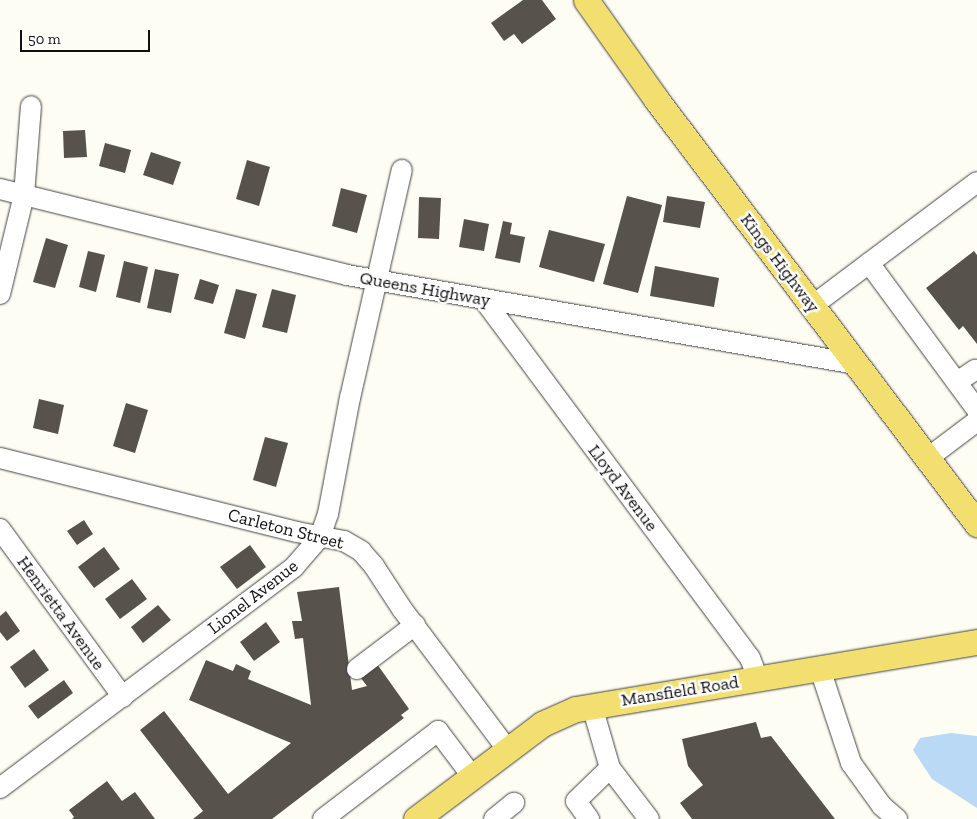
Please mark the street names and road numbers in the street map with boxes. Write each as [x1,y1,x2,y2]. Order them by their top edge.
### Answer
street label: Kings Highway [736,209,824,317]
street label: Queens Highway [358,267,492,311]
street label: Lloyd Avenue [583,440,663,536]
street label: Carleton Street [226,504,346,554]
street label: Henrietta Avenue [12,552,110,674]
street label: Lionel Avenue [204,555,302,639]
street label: Mansfield Road [620,671,740,711]

